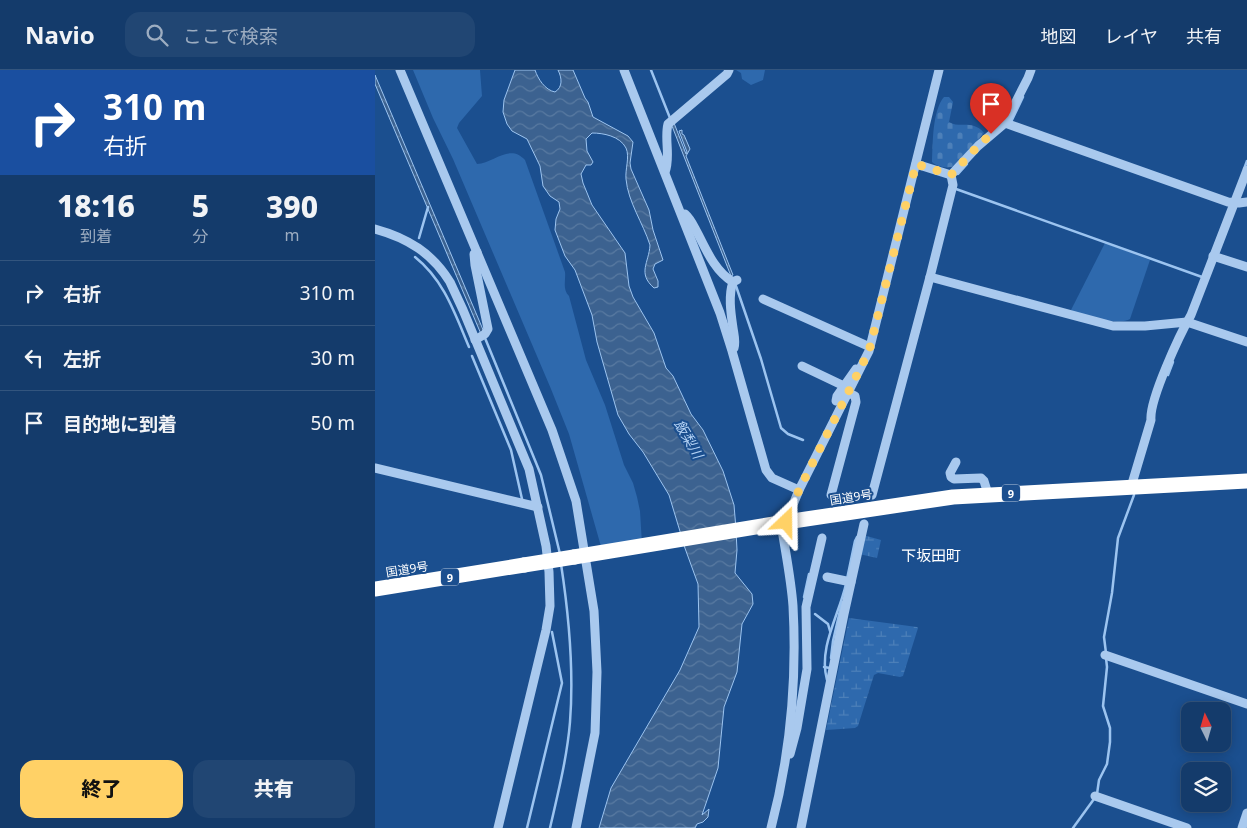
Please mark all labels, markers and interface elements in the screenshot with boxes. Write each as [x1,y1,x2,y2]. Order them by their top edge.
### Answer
search box [125,12,475,57]
text: Navio [25,18,95,51]
icon: search [143,21,171,49]
text: ここで検索 [183,23,278,49]
text: 地図 [1041,24,1077,48]
text: レイヤ [1105,24,1158,48]
text: 共有 [1186,24,1222,48]
text: 310 m [103,83,206,130]
pin [970,83,1012,134]
icon: right [20,90,85,155]
icon: arrive [977,90,1005,118]
text: 右折 [103,130,147,160]
text: 18:16 [57,185,135,226]
text: 5 [192,185,209,226]
text: 390 [266,186,318,227]
text: m [285,224,300,246]
text: 到着 [80,225,112,247]
text: 分 [192,225,208,247]
icon: right [20,279,48,307]
text: 310 m [300,280,355,306]
text: 右折 [63,281,101,307]
icon: left [20,344,48,372]
text: 30 m [311,345,355,371]
text: 左折 [63,346,101,372]
icon: arrive [20,409,48,437]
text: 50 m [311,410,355,436]
text: 目的地に到着 [63,411,177,437]
water label: 飯梨川 [670,416,709,464]
road number: 9 [1002,484,1020,502]
street label: 国道9号 [828,485,874,509]
position arrow [759,495,811,547]
district label: 下坂田町 [901,545,961,565]
street label: 国道9号 [384,557,430,581]
road number: 9 [441,568,459,586]
north arrow [1181,702,1231,752]
map controls [1181,702,1231,812]
button: 終了 [20,760,183,818]
button: 共有 [193,760,355,818]
button: layers [1181,762,1231,812]

